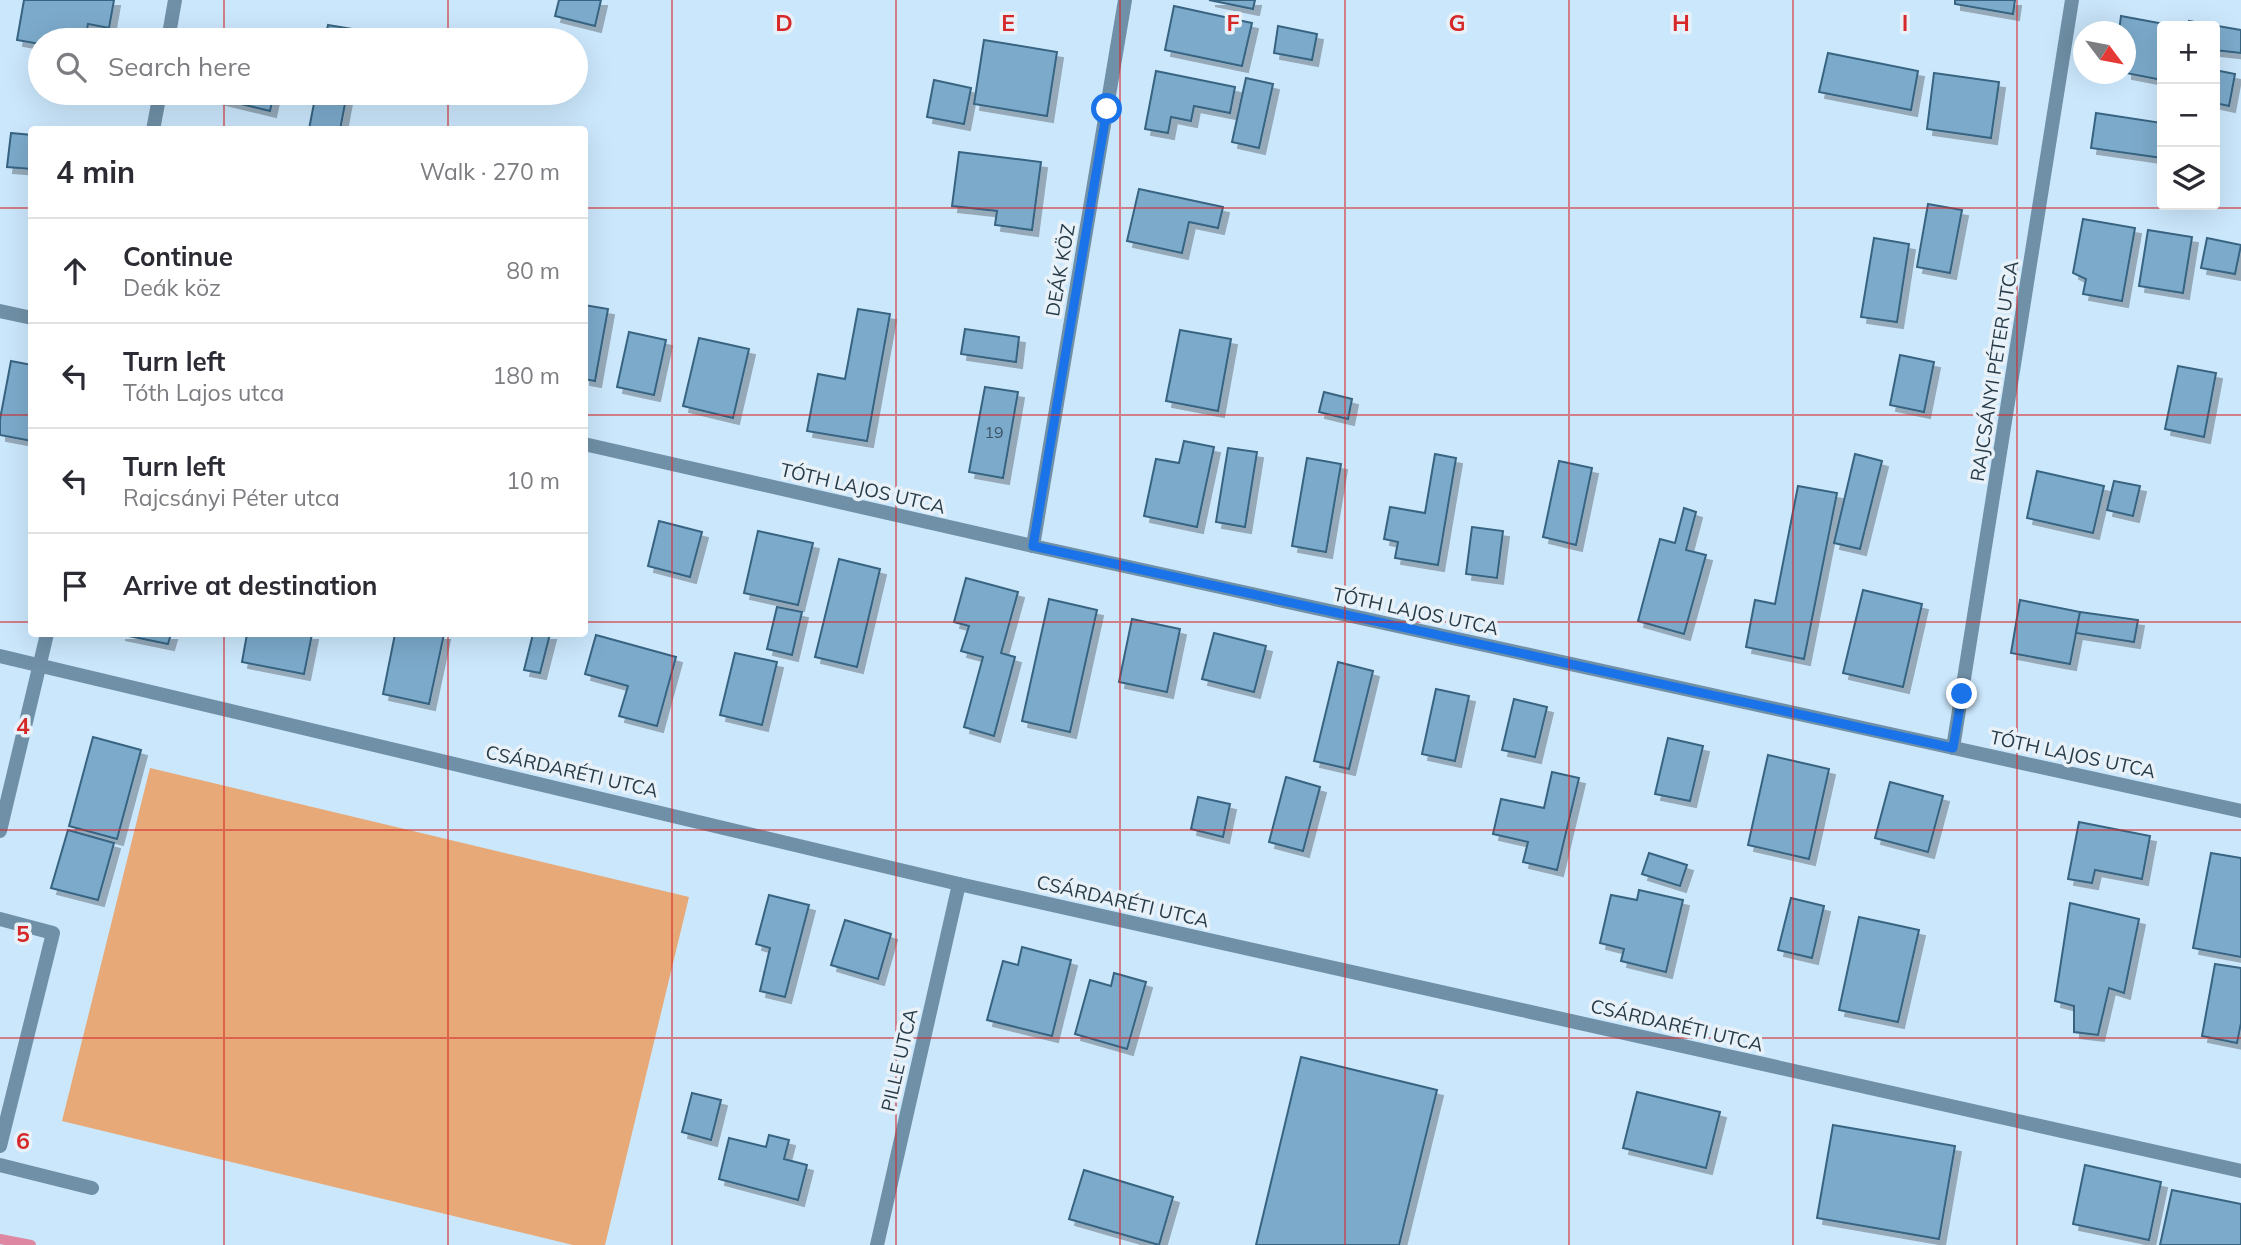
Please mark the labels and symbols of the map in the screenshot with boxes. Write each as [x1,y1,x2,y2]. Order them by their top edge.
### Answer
text: D [775,8,793,37]
text: E [1001,8,1015,37]
text: F [1226,8,1240,37]
text: G [1448,8,1466,37]
text: H [1672,8,1690,37]
text: I [1902,8,1908,37]
north arrow [2073,21,2136,84]
route start [1091,93,1122,124]
street label: DEÁK KÖZ [1040,222,1080,318]
street label: RAJCSÁNYI PÉTER UTCA [1965,259,2023,483]
house number: 19 [984,422,1004,442]
street label: TÓTH LAJOS UTCA [778,457,948,519]
street label: TÓTH LAJOS UTCA [1331,582,1501,640]
route end [1946,678,1977,709]
text: 4 [16,711,30,740]
street label: TÓTH LAJOS UTCA [1988,725,2158,783]
street label: CSÁRDARÉTI UTCA [483,739,661,803]
street label: CSÁRDARÉTI UTCA [1034,869,1212,933]
text: 5 [16,919,30,948]
street label: CSÁRDARÉTI UTCA [1588,993,1766,1057]
street label: PILLE UTCA [875,1006,923,1114]
text: 6 [16,1126,30,1155]

